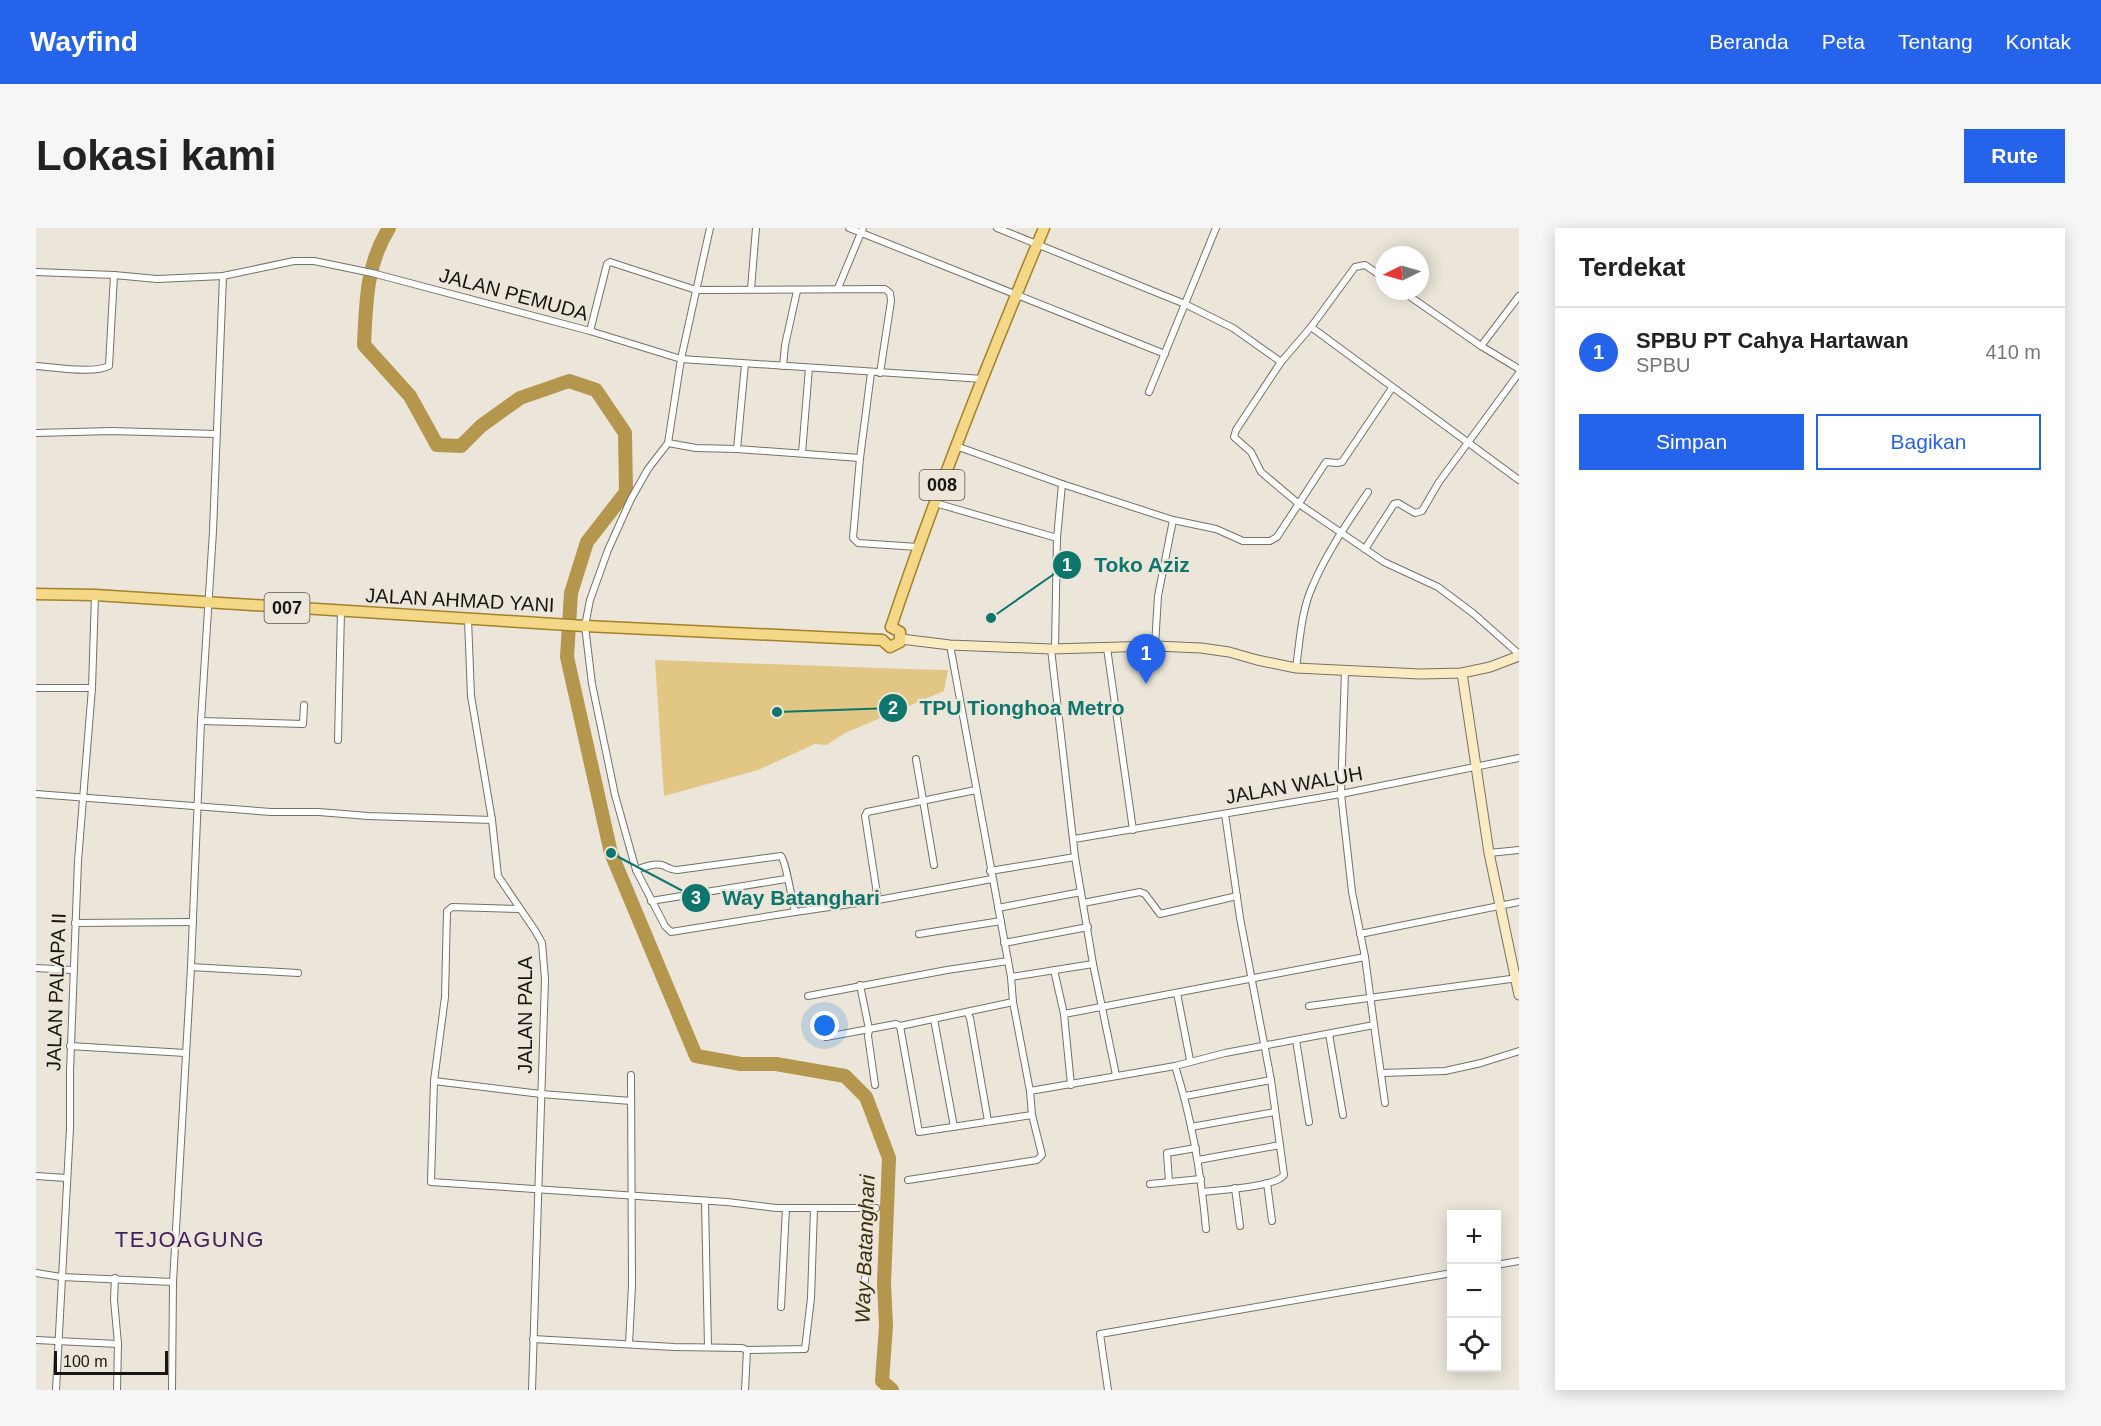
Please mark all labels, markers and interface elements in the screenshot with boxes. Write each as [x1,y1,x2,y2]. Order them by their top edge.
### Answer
text: Wayfind [30,26,138,57]
text: Beranda [1709,30,1789,53]
text: Peta [1822,30,1865,53]
text: Tentang [1898,30,1973,53]
text: Kontak [2006,30,2071,53]
button: Rute [1964,129,2065,183]
text: Lokasi kami [36,132,276,179]
north arrow [1375,246,1429,300]
text: Terdekat [1579,252,1685,282]
street label: JALAN PEMUDA [437,264,592,325]
text: SPBU PT Cahya Hartawan [1636,328,1909,353]
text: 1 [1593,341,1604,363]
text: 410 m [1985,341,2041,363]
text: SPBU [1636,354,1690,376]
button: Simpan [1579,414,1804,470]
button: Bagikan [1816,414,2041,470]
road number: 008 [920,470,964,500]
callout: Toko Aziz [1052,546,1202,585]
text: Toko Aziz [1094,553,1190,576]
text: 1 [1062,555,1072,575]
street label: JALAN AHMAD YANI [365,584,555,616]
road number: 007 [264,593,310,623]
pin: 1 [1126,634,1166,684]
callout: TPU Tionghoa Metro [878,688,1137,727]
text: TPU Tionghoa Metro [920,696,1124,719]
text: 2 [888,698,898,718]
street label: JALAN WALUH [1223,762,1365,808]
callout: Way Batanghari [681,878,892,917]
text: Way Batanghari [722,886,880,909]
text: 3 [691,888,701,908]
street label: JALAN PALAPA II [42,913,70,1071]
street label: JALAN PALA [514,956,536,1074]
your location [810,1011,839,1040]
water label: Way Batanghari [850,1173,879,1324]
map controls [1447,1210,1501,1372]
button: + [1447,1210,1501,1264]
district label: TEJOAGUNG [115,1227,265,1252]
button: − [1447,1264,1501,1318]
button: locate [1447,1318,1501,1372]
scale bar [54,1348,168,1376]
text: 100 m [63,1353,107,1370]

